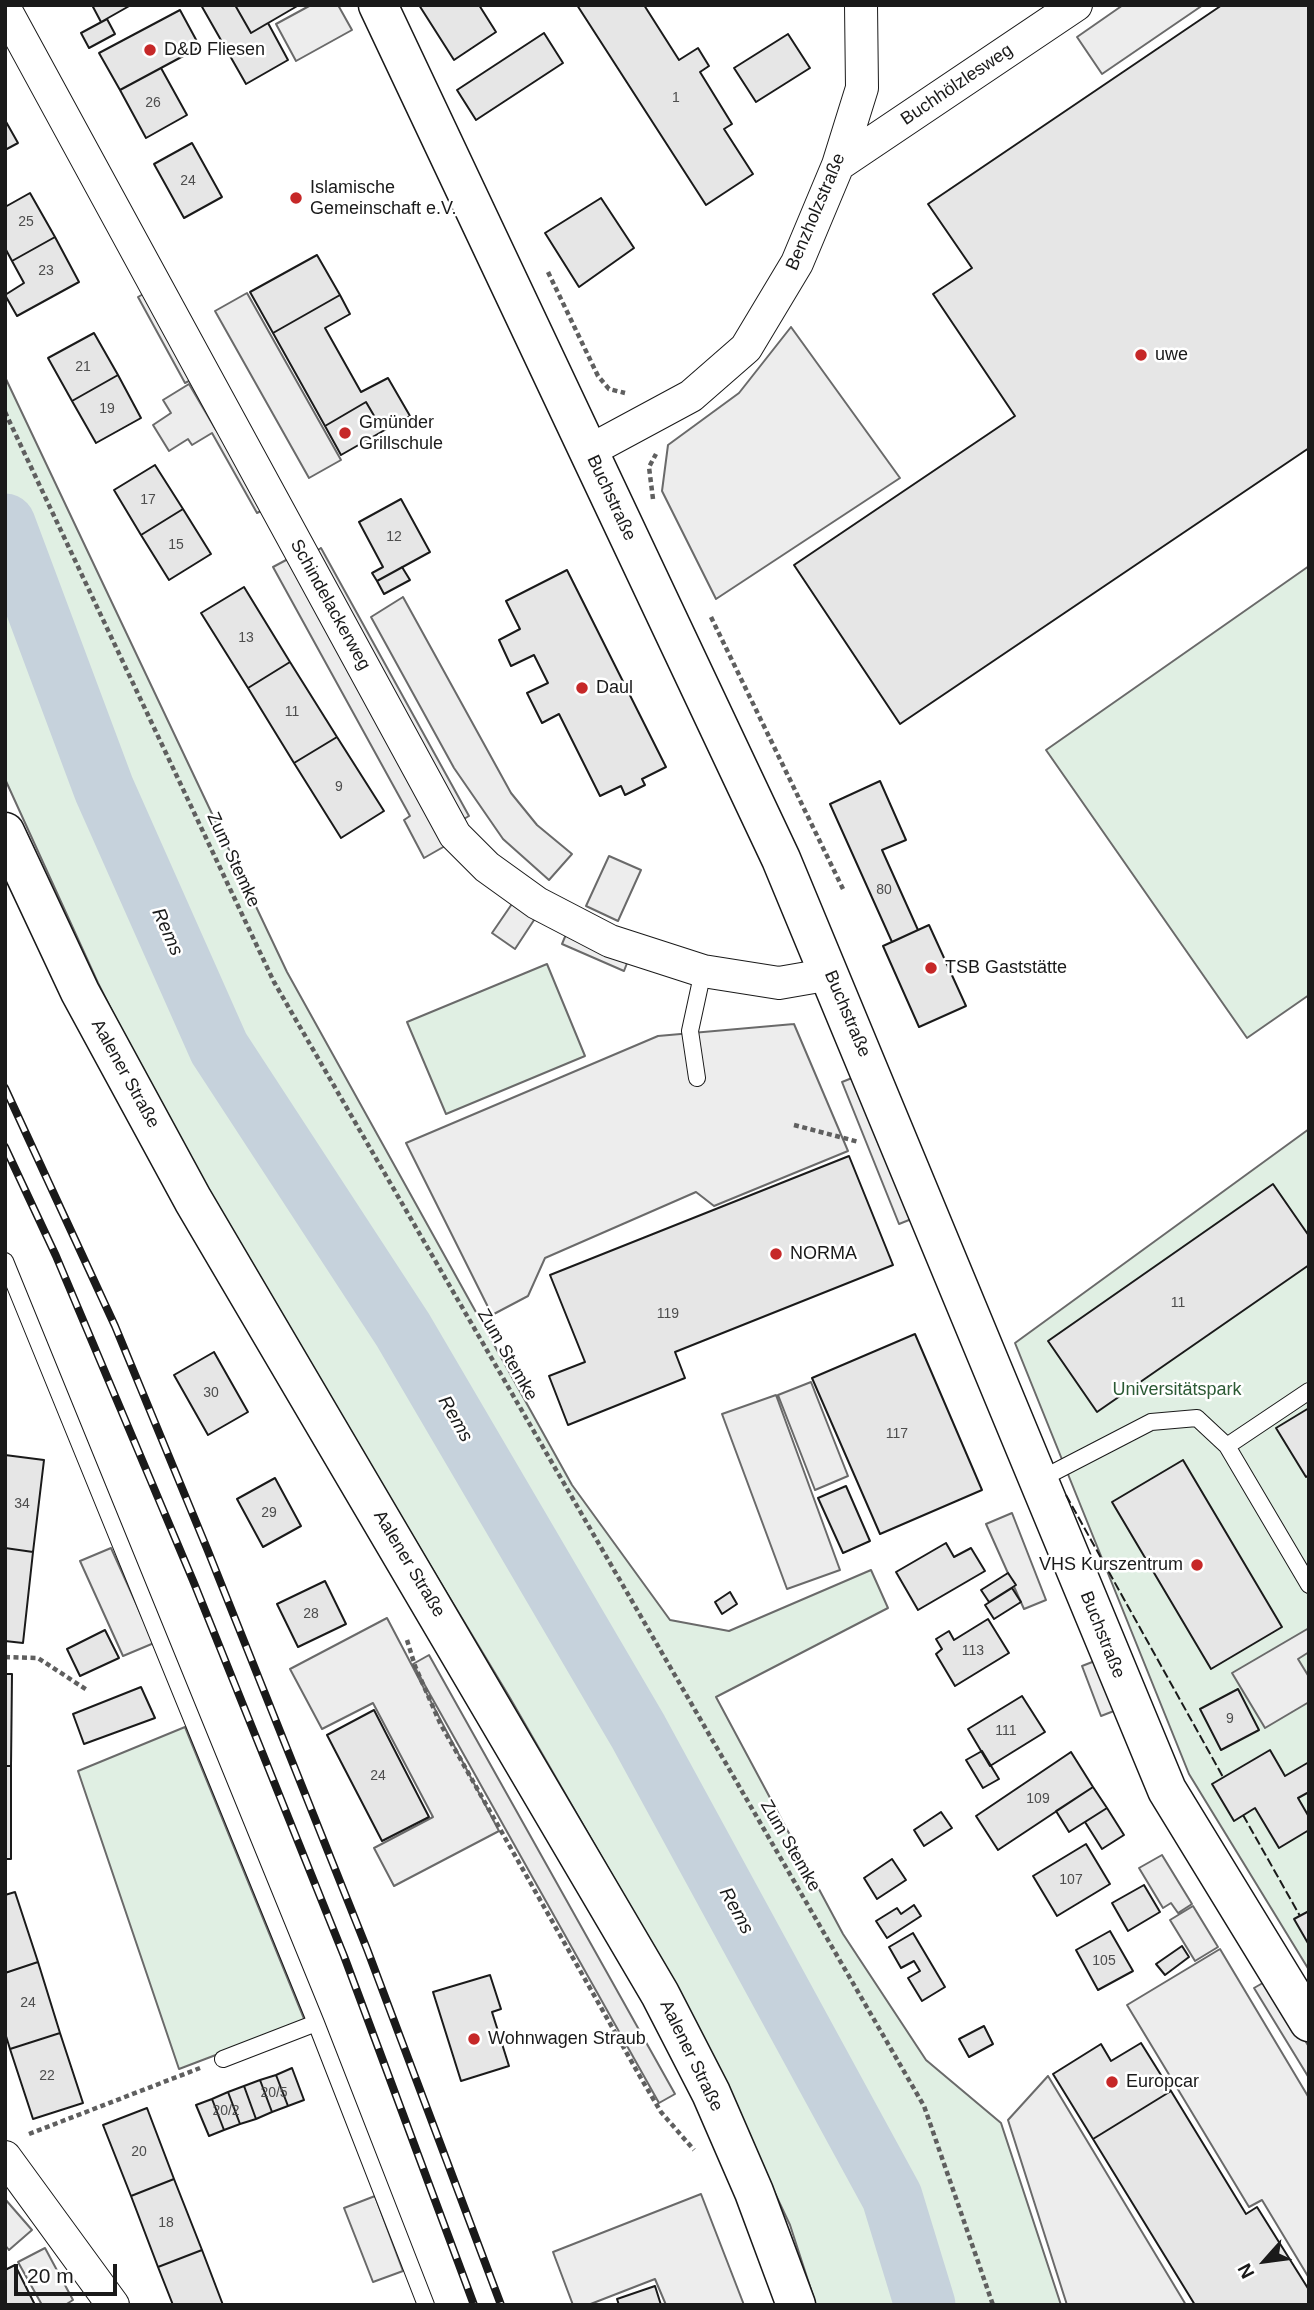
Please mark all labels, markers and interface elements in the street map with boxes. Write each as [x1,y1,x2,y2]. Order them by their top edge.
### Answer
place label: D&D Fliesen [164,39,265,61]
street label: Buchhölzlesweg [897,40,1017,130]
marker: D&D Fliesen [142,42,158,58]
house number: 1 [672,90,680,106]
house number: 26 [145,95,161,111]
street label: Benzholzstraße [782,150,850,274]
house number: 24 [180,173,196,189]
place label: Islamische Gemeinschaft e.V. [310,177,456,220]
marker: Islamische Gemeinschaft e.V. [288,190,304,206]
house number: 25 [18,214,34,230]
house number: 23 [38,263,54,279]
place label: uwe [1155,344,1188,366]
marker: uwe [1133,347,1149,363]
house number: 21 [75,359,91,375]
house number: 19 [99,401,115,417]
place label: Gmünder Grillschule [359,412,443,454]
marker: Gmünder Grillschule [337,425,353,441]
street label: Buchstraße [582,452,640,544]
house number: 17 [140,492,156,508]
house number: 12 [386,529,402,545]
street label: Schindelackerweg [285,536,375,674]
house number: 15 [168,537,184,553]
house number: 13 [238,630,254,646]
place label: Daul [596,677,633,699]
marker: Daul [574,680,590,696]
house number: 11 [285,704,299,720]
house number: 9 [335,779,343,795]
street label: Zum Stemke [202,809,264,911]
house number: 80 [876,882,892,898]
water label: Rems [146,905,188,959]
place label: TSB Gaststätte [945,957,1067,979]
marker: TSB Gaststätte [923,960,939,976]
street label: Buchstraße [819,967,875,1061]
street label: Aalener Straße [86,1016,164,1132]
place label: NORMA [790,1243,857,1265]
marker: NORMA [768,1246,784,1262]
house number: 11 [1171,1295,1185,1311]
street label: Zum Stemke [472,1305,542,1405]
house number: 119 [657,1306,679,1322]
park label: Universitätspark [1112,1379,1242,1401]
house number: 30 [203,1385,219,1401]
water label: Rems [433,1392,477,1446]
house number: 117 [886,1426,908,1442]
house number: 34 [14,1496,30,1512]
house number: 29 [261,1505,277,1521]
street label: Aalener Straße [369,1507,449,1621]
place label: VHS Kurszentrum [1039,1554,1183,1576]
marker: VHS Kurszentrum [1189,1557,1205,1573]
street label: Buchstraße [1075,1588,1129,1682]
house number: 28 [303,1606,319,1622]
house number: 113 [962,1643,984,1659]
house number: 9 [1226,1711,1234,1727]
house number: 111 [995,1723,1017,1739]
house number: 24 [370,1768,386,1784]
house number: 109 [1026,1791,1050,1807]
street label: Zum Stemke [755,1796,825,1896]
house number: 107 [1059,1872,1083,1888]
water label: Rems [714,1884,758,1938]
house number: 105 [1092,1953,1116,1969]
house number: 24 [20,1995,36,2011]
street label: Aalener Straße [655,1997,727,2115]
place label: Wohnwagen Straub [488,2028,646,2050]
marker: Wohnwagen Straub [466,2031,482,2047]
house number: 22 [39,2068,55,2084]
place label: Europcar [1126,2071,1199,2093]
marker: Europcar [1104,2074,1120,2090]
house number: 20/5 [260,2085,288,2101]
house number: 20/2 [212,2103,240,2119]
house number: 20 [131,2144,147,2160]
house number: 18 [158,2215,174,2231]
north arrow [1230,2226,1300,2296]
scale bar [18,2250,121,2294]
text: N [1234,2260,1259,2282]
text: 20 m [27,2264,74,2287]

